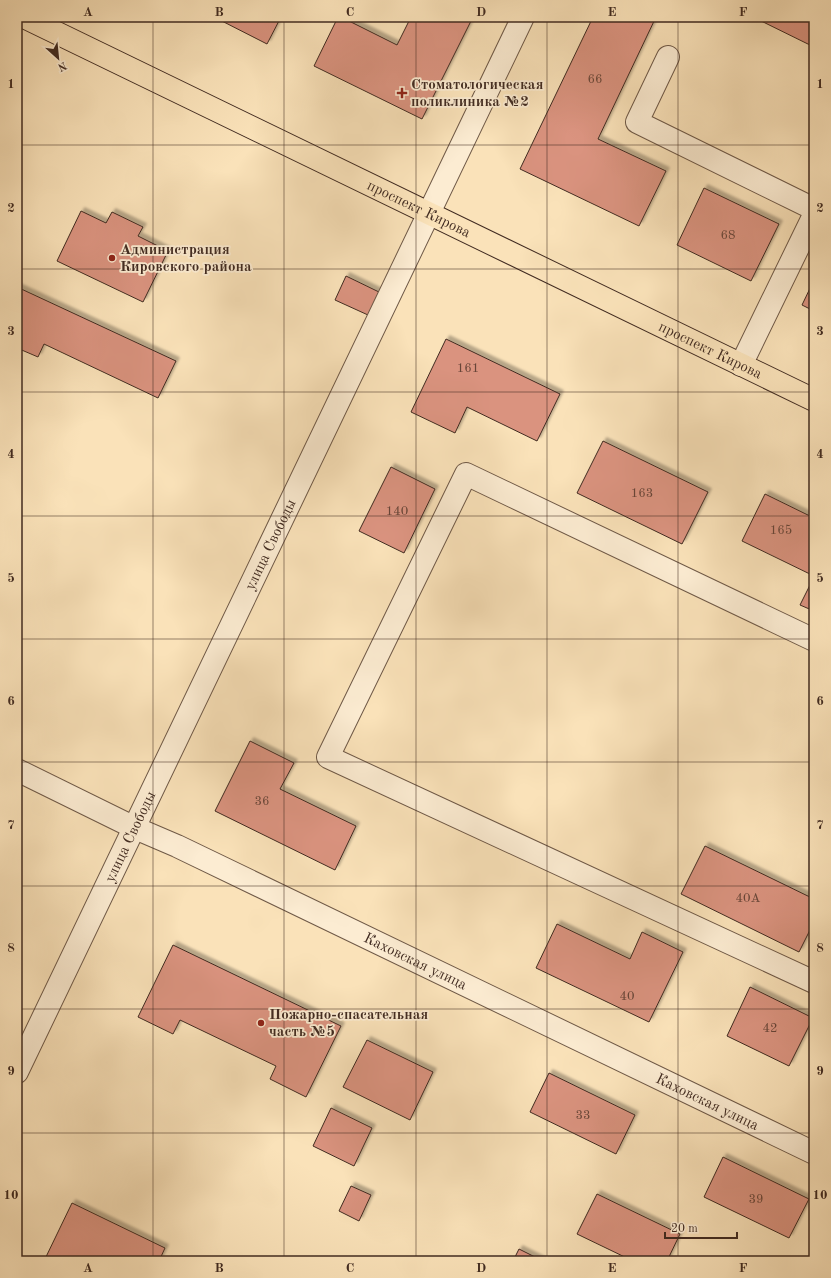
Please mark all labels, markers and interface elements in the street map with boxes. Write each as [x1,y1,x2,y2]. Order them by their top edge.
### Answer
text: A [83,6,93,19]
text: B [214,6,224,19]
text: C [346,6,354,19]
text: D [476,6,486,19]
text: E [608,6,617,19]
text: F [739,6,748,19]
north arrow [38,38,78,78]
text: N [55,59,68,73]
house number: 66 [587,73,603,86]
text: 1 [7,78,15,91]
place label: Стоматологическая поликлиника №2 [411,78,543,110]
text: 1 [816,78,824,91]
marker: Стоматологическая поликлиника №2 [396,87,408,99]
street label: проспект Кирова [364,178,473,241]
text: 2 [7,202,15,215]
text: 2 [816,202,824,215]
house number: 68 [720,229,736,242]
place label: Администрация Кировского района [120,243,252,275]
marker: Администрация Кировского района [107,253,117,263]
street label: проспект Кирова [656,320,764,383]
text: 3 [7,325,15,338]
text: 3 [816,325,824,338]
house number: 161 [457,362,479,375]
text: 4 [7,448,15,461]
text: 4 [816,448,824,461]
house number: 163 [631,487,653,500]
street label: улица Свободы [243,497,300,593]
house number: 140 [386,505,408,518]
house number: 165 [770,524,792,537]
text: 5 [7,572,15,585]
text: 5 [816,572,824,585]
text: 6 [7,695,15,708]
text: 6 [816,695,824,708]
street label: улица Свободы [103,789,159,885]
house number: 36 [254,795,270,808]
text: 7 [7,819,15,832]
text: 7 [816,819,824,832]
house number: 40А [735,892,761,905]
street label: Каховская улица [361,931,469,994]
text: 8 [7,942,15,955]
text: 8 [816,942,824,955]
house number: 40 [619,990,635,1003]
place label: Пожарно-спасательная часть №5 [269,1008,428,1040]
marker: Пожарно-спасательная часть №5 [256,1018,266,1028]
house number: 42 [762,1022,778,1035]
text: 9 [7,1065,15,1078]
text: 9 [816,1065,824,1078]
street label: Каховская улица [653,1072,761,1134]
house number: 33 [575,1109,591,1122]
text: 10 [3,1189,19,1202]
text: 10 [812,1189,828,1202]
house number: 39 [748,1193,764,1206]
scale bar [665,1214,737,1240]
text: 20 m [671,1223,698,1235]
text: A [83,1262,93,1275]
text: B [214,1262,224,1275]
text: C [346,1262,354,1275]
text: D [476,1262,486,1275]
text: E [608,1262,617,1275]
text: F [739,1262,748,1275]

